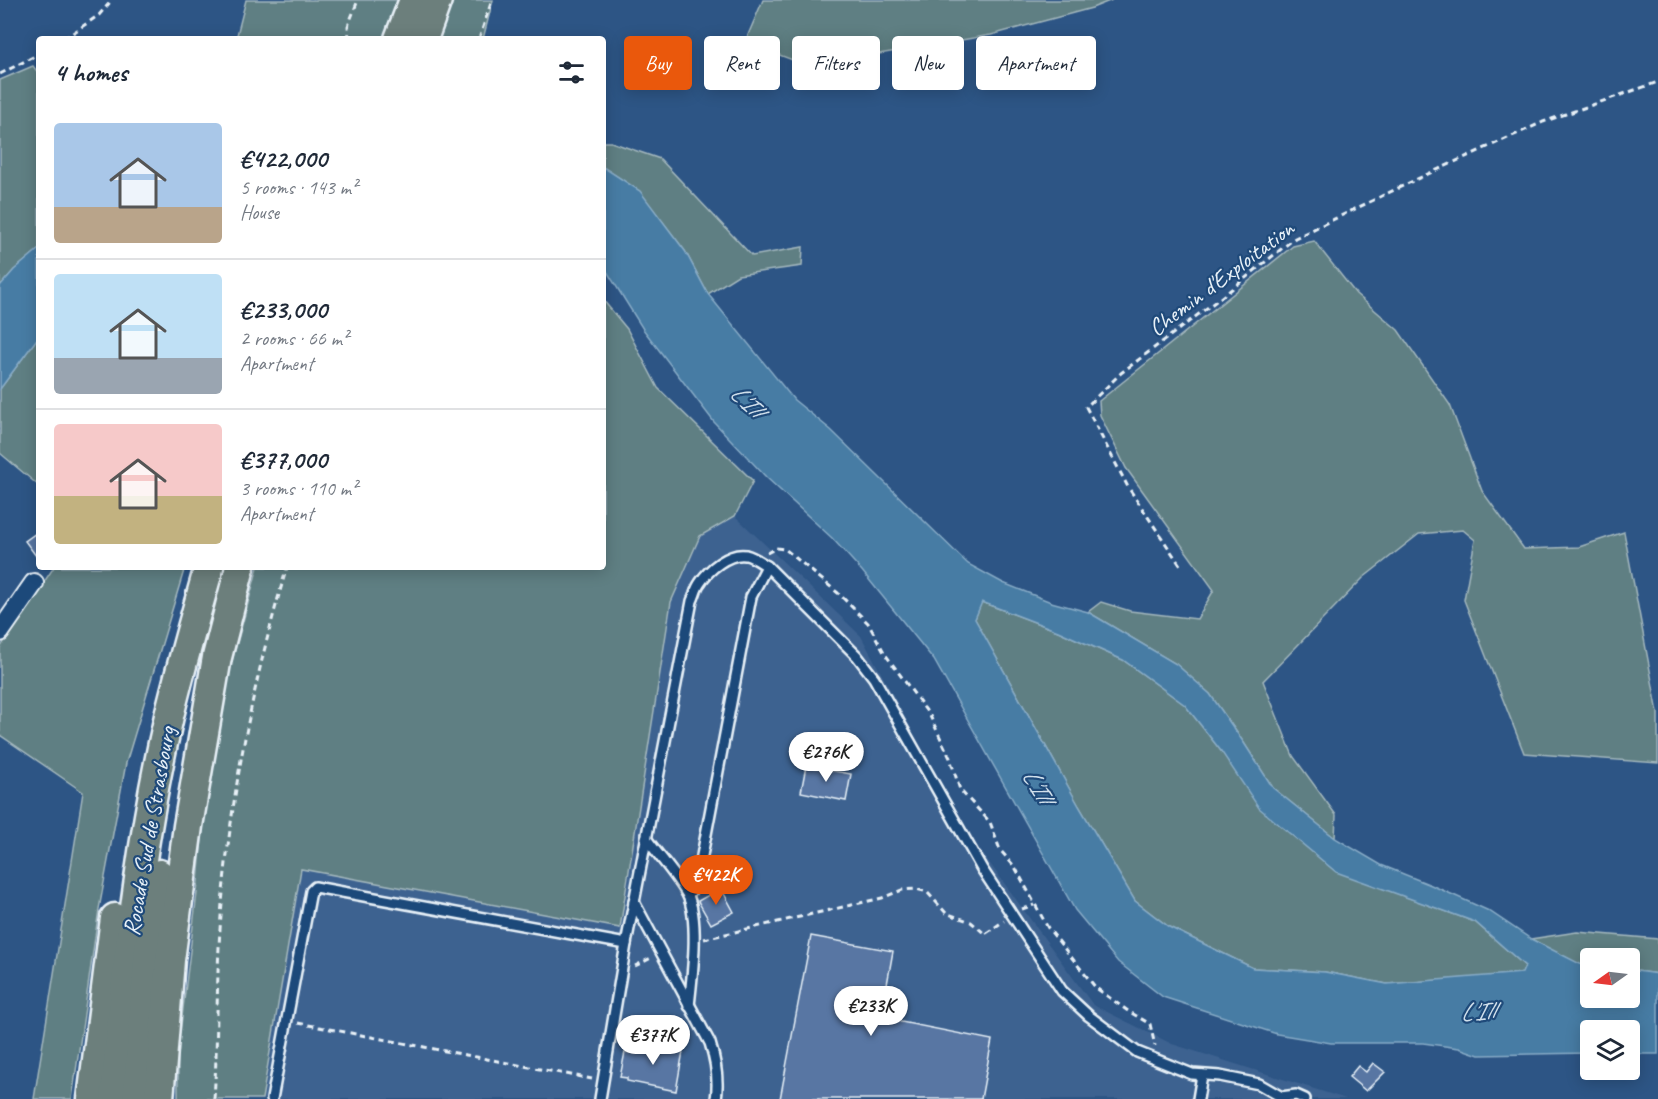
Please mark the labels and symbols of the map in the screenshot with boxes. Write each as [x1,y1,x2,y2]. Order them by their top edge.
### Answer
street label: Chemin d'Exploitation [1142,213,1301,343]
water label: L'Ill [723,377,776,430]
street label: Rocade Sud de Strasbourg [116,723,182,938]
pin: €276K [784,732,868,783]
water label: L'Ill [1015,762,1065,816]
pin: €422K [674,855,758,906]
north arrow [1580,948,1640,1008]
pin: €233K [829,986,913,1037]
water label: L'Ill [1459,994,1503,1029]
pin: €377K [611,1015,695,1066]

